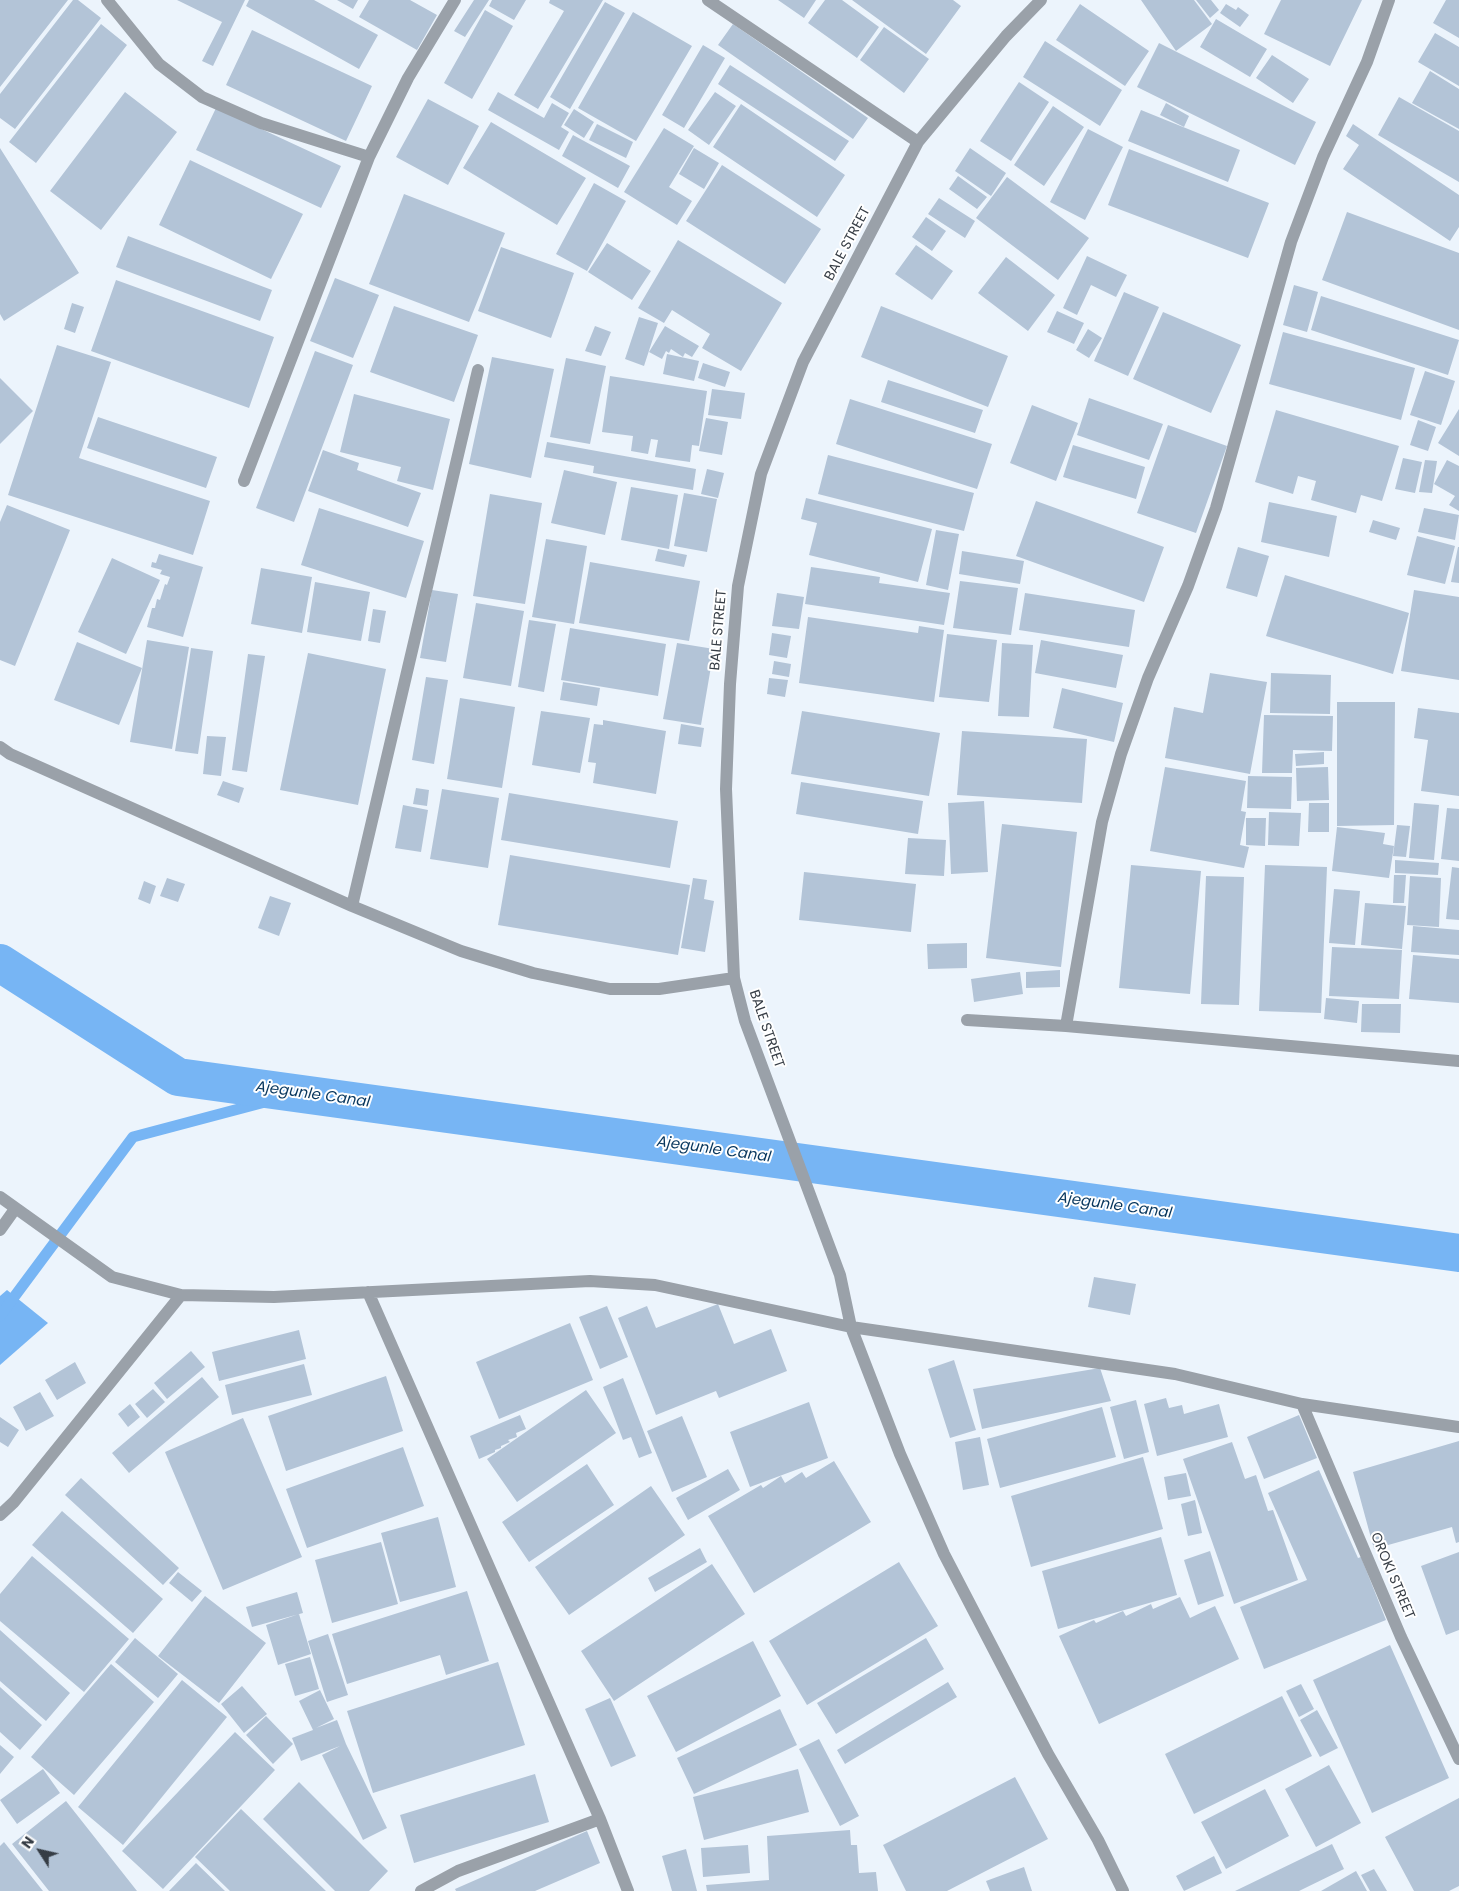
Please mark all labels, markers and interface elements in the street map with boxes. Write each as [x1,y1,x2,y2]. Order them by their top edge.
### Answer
street label: BALE STREET [822,204,874,284]
street label: BALE STREET [707,589,731,671]
street label: BALE STREET [745,988,787,1070]
water label: Ajegunle Canal [255,1078,371,1112]
water label: Ajegunle Canal [656,1133,772,1167]
water label: Ajegunle Canal [1057,1189,1173,1223]
street label: OROKI STREET [1366,1530,1418,1622]
north arrow [15,1826,65,1876]
text: N [17,1832,39,1852]

